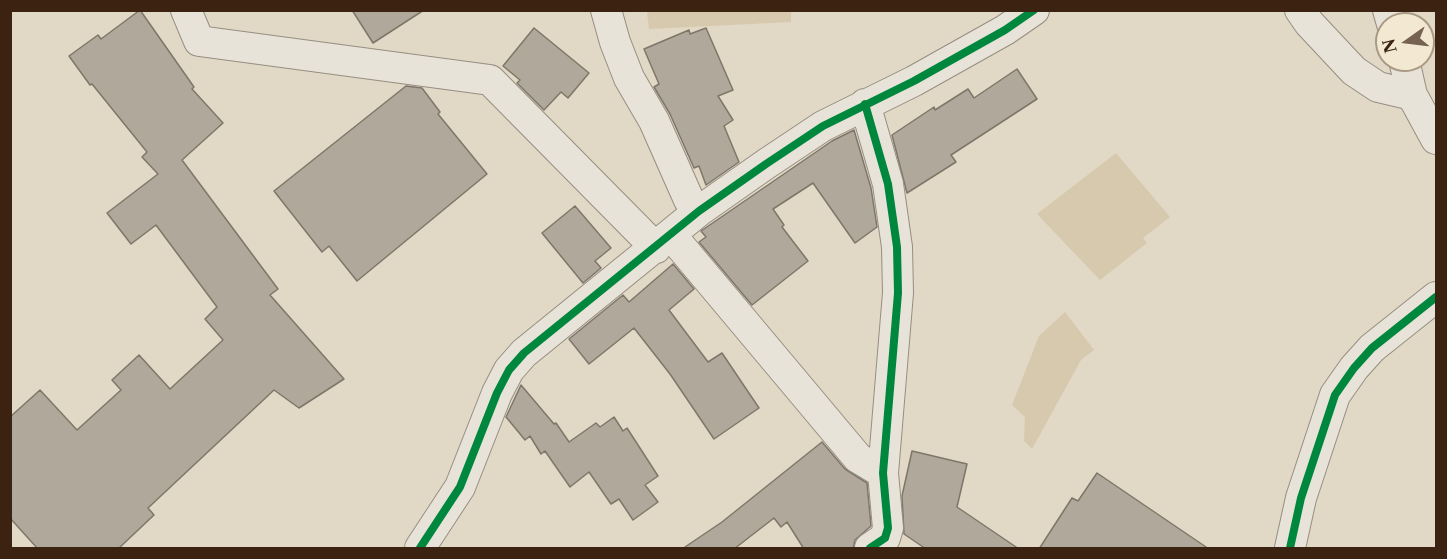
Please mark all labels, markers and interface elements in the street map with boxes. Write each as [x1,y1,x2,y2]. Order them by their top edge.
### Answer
north arrow [1375,12,1435,72]
text: N [1378,37,1401,55]

